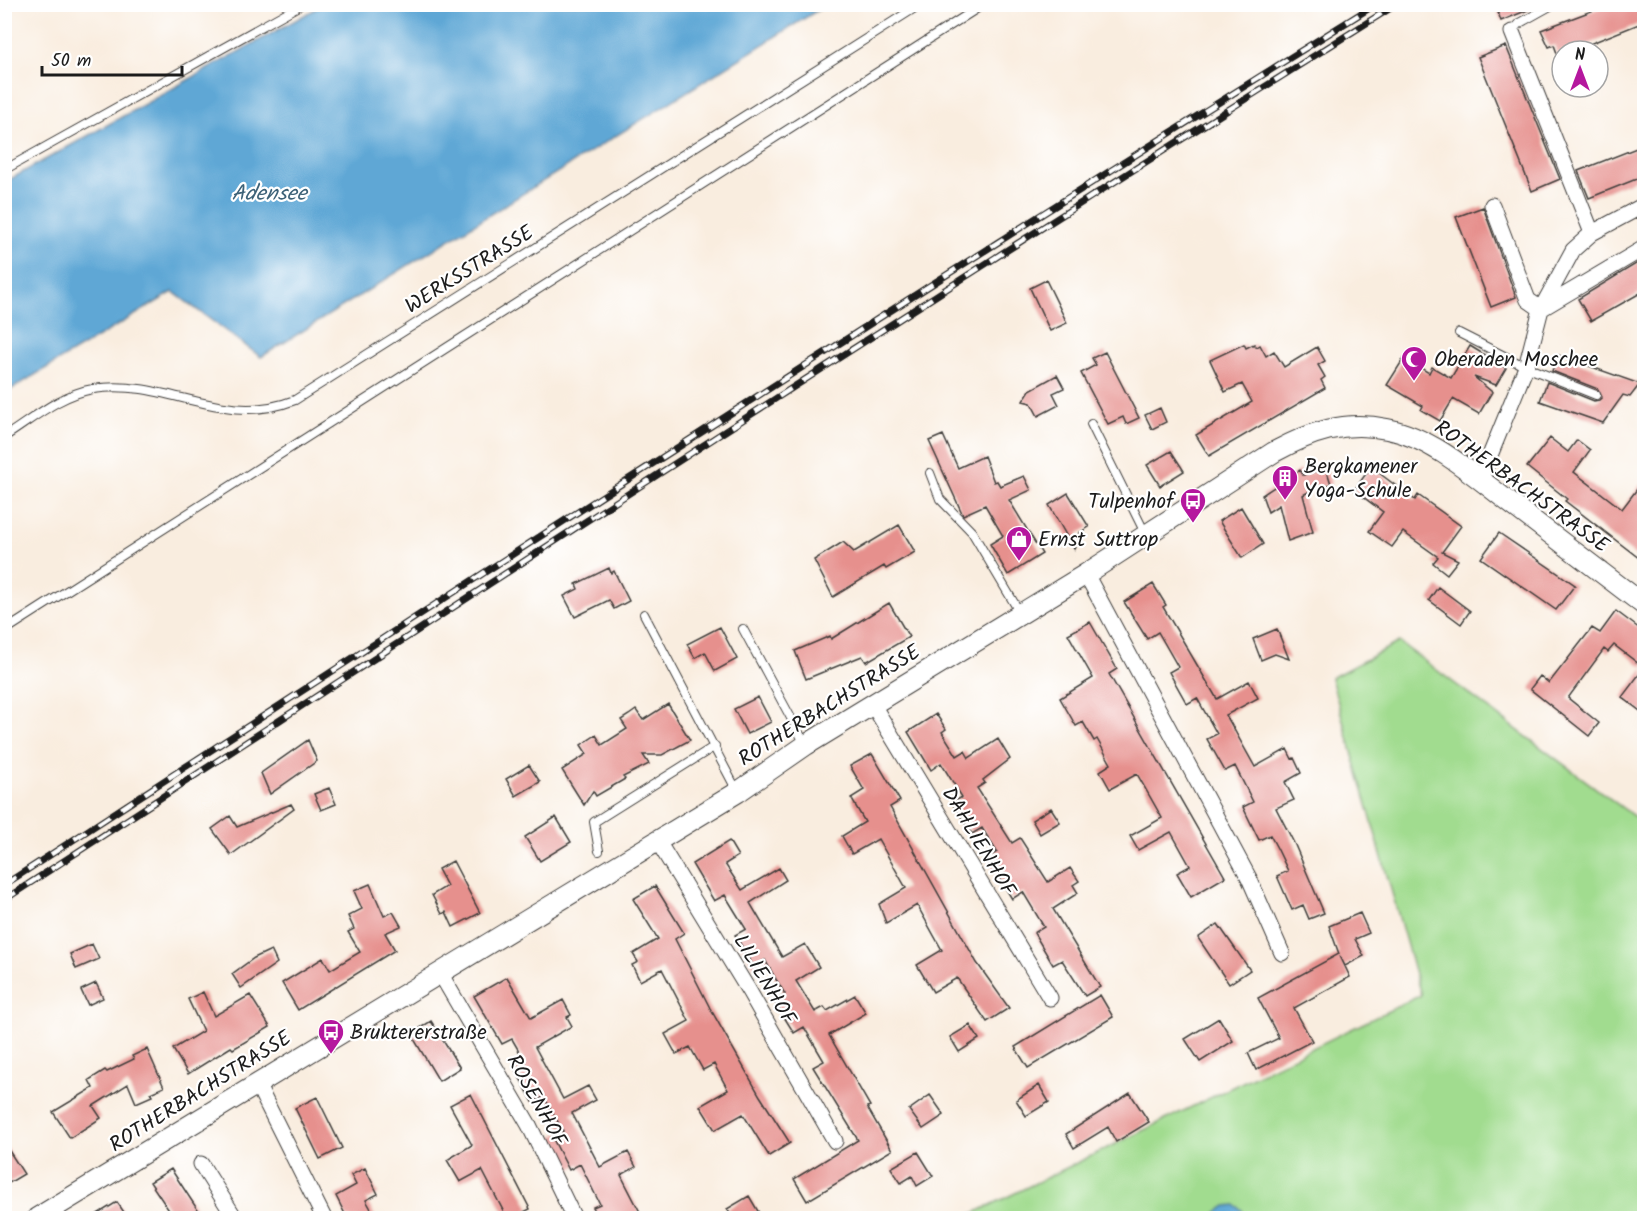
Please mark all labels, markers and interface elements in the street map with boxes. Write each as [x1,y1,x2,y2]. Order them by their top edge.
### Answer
scale bar [42,39,182,77]
north arrow [1550,39,1610,99]
text: N [1575,43,1585,68]
text: 50 m [51,47,91,76]
water label: Adensee [231,177,309,212]
street label: WERKSSTRASSE [399,217,541,323]
mosque icon: Oberaden Moschee [1399,344,1429,382]
place label: Oberaden Moschee [1434,344,1599,377]
street label: ROTHERBACHSTRASSE [1427,412,1616,563]
place label: Bergkamener Yoga-Schule [1304,451,1418,508]
building icon: Bergkamener Yoga-Schule [1270,463,1300,501]
place label: Tulpenhof [1088,486,1176,519]
bus stop icon: Tulpenhof [1178,486,1208,524]
shop icon: Ernst Suttrop [1004,524,1034,562]
place label: Ernst Suttrop [1038,524,1158,557]
street label: ROTHERBACHSTRASSE [732,636,928,776]
street label: DAHLIENHOF [932,781,1025,905]
street label: LILIENHOF [724,928,805,1033]
bus stop icon: Bruktererstraße [316,1017,346,1055]
place label: Bruktererstraße [350,1017,487,1050]
street label: ROTHERBACHSTRASSE [103,1022,299,1162]
street label: ROSENHOF [497,1049,576,1155]

